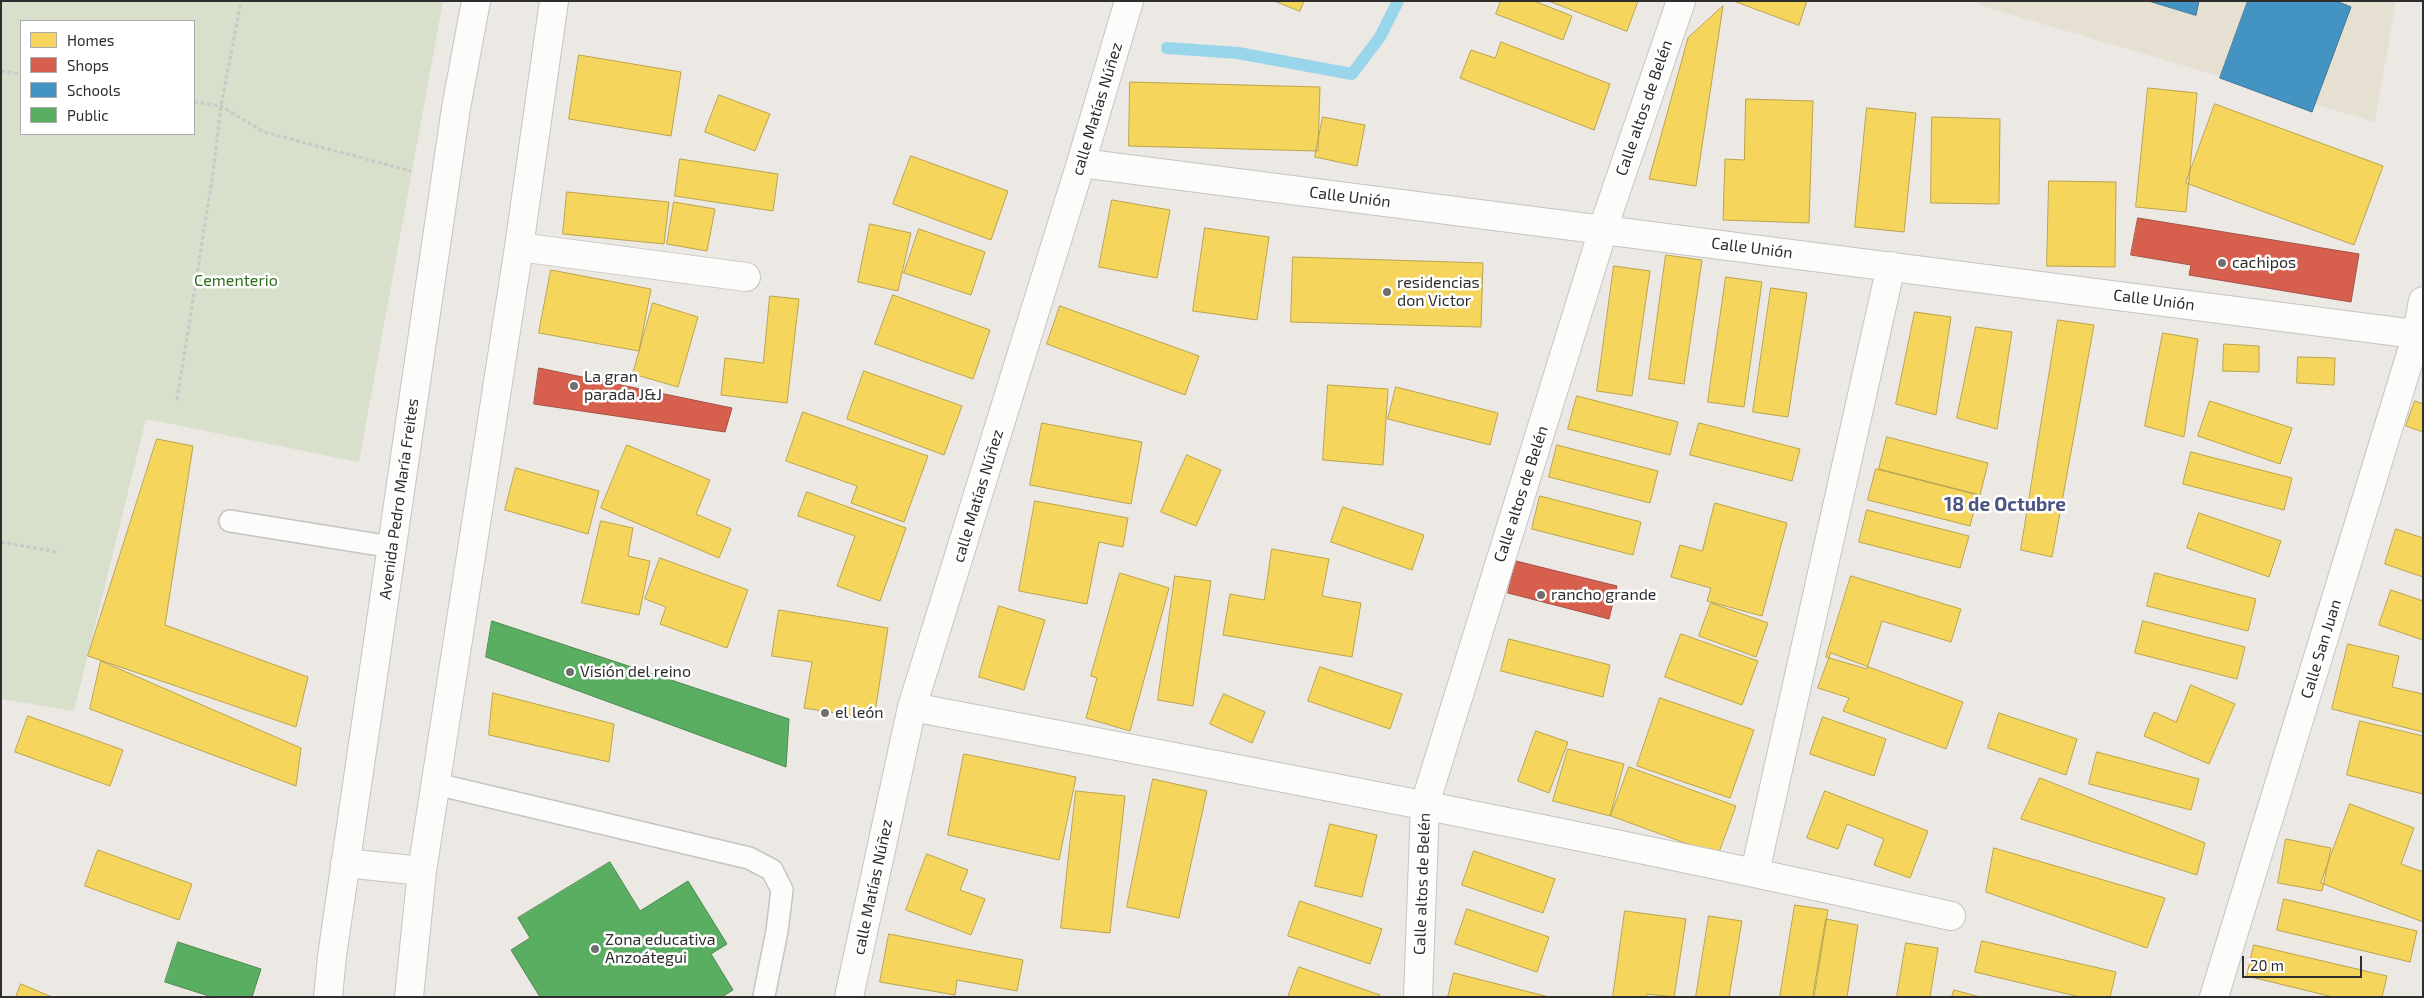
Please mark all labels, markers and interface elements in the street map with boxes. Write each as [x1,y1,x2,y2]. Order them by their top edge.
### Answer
legend [20,20,195,135]
text: Homes [67,31,114,49]
street label: Calle altos de Belén [1612,38,1676,178]
street label: calle Matías Núñez [1068,40,1126,178]
text: Shops [67,56,109,74]
text: Schools [67,81,121,99]
text: Public [67,106,108,124]
street label: Calle Unión [1308,182,1392,212]
street label: Calle Unión [1710,233,1794,263]
place label: cachipos [2232,253,2296,273]
marker: cachipos [2216,257,2228,269]
park label: Cementerio [194,271,278,291]
place label: residencias don Victor [1397,273,1480,311]
street label: Calle Unión [2112,285,2196,315]
marker: residencias don Victor [1381,286,1393,298]
place label: La gran parada J&J [584,367,662,405]
marker: La gran parada J&J [568,380,580,392]
street label: Avenida Pedro María Freites [375,397,423,601]
street label: Calle altos de Belén [1490,423,1552,565]
street label: calle Matías Núñez [949,427,1007,565]
district label: 18 de Octubre [1944,494,2066,516]
place label: rancho grande [1551,585,1656,605]
marker: rancho grande [1535,589,1547,601]
street label: Calle San Juan [2297,597,2345,701]
place label: Visión del reino [580,662,691,682]
marker: Visión del reino [564,666,576,678]
place label: el león [835,703,884,723]
marker: el león [819,707,831,719]
street label: Calle altos de Belén [1410,813,1434,955]
street label: calle Matías Núñez [849,817,897,957]
place label: Zona educativa Anzoátegui [605,930,716,968]
marker: Zona educativa Anzoátegui [589,943,601,955]
scale bar [2244,946,2364,978]
text: 20 m [2250,956,2284,974]

